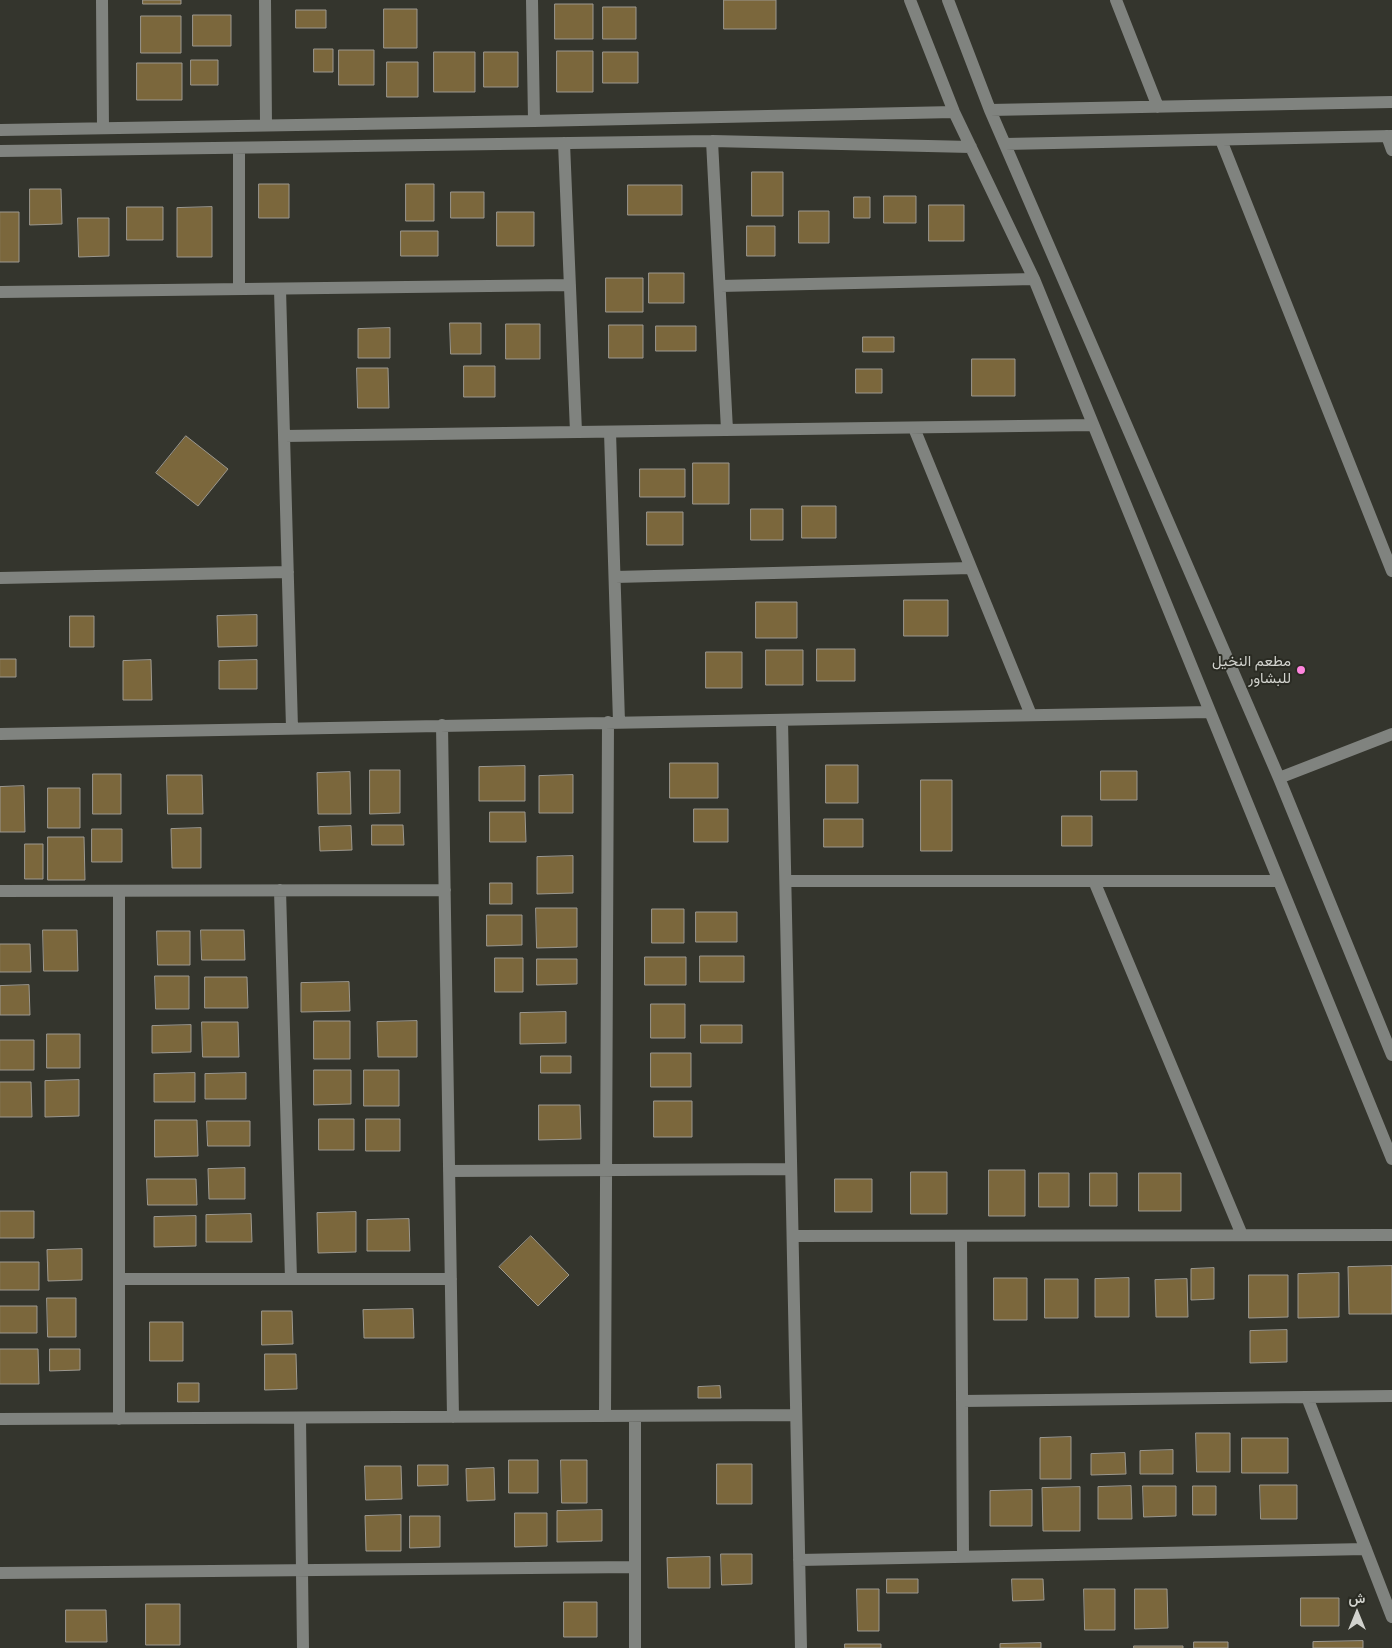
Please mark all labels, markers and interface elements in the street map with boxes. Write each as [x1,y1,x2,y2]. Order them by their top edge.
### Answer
place label: مطعم النخيل للبشاور [1212,652,1291,687]
marker: مطعم النخيل للبشاور [1295,664,1307,676]
north arrow [1332,1588,1382,1638]
text: ش [1349,1590,1365,1606]

